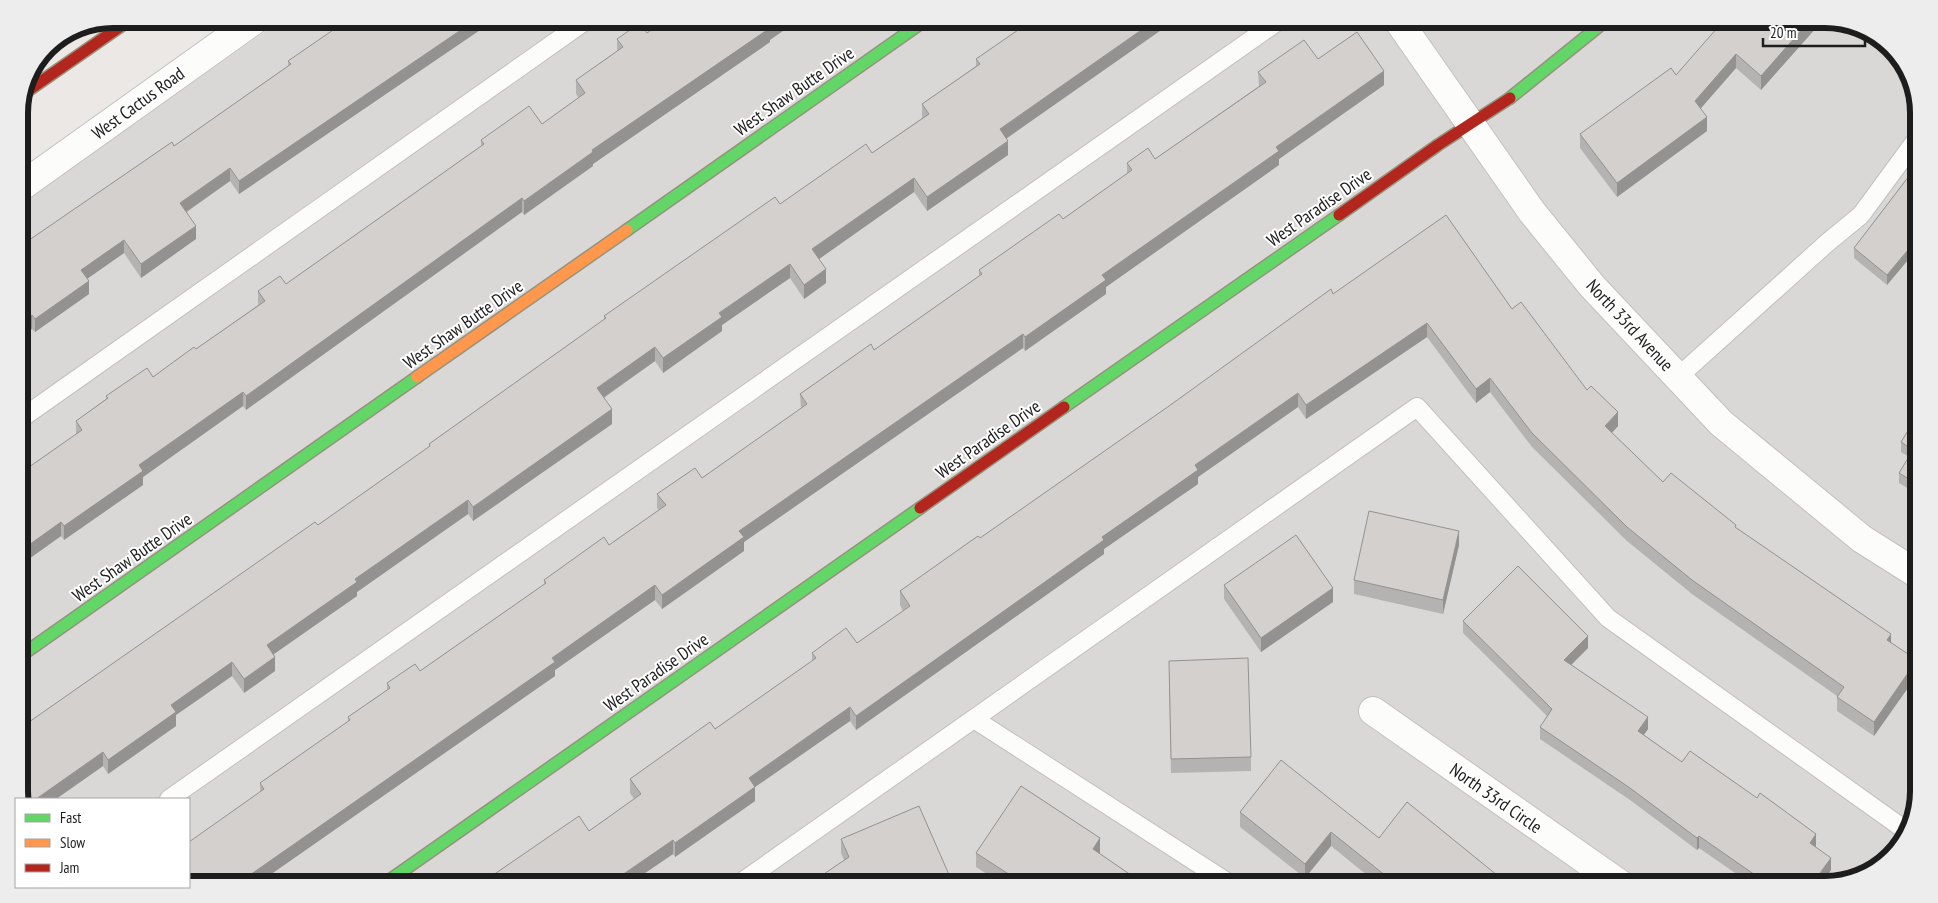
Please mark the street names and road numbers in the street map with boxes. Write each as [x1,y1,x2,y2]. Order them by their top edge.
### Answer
street label: West Shaw Butte Drive [730,41,858,141]
street label: West Cactus Road [87,62,189,144]
street label: West Paradise Drive [1262,162,1376,252]
street label: West Shaw Butte Drive [399,274,527,374]
street label: North 33rd Avenue [1582,274,1678,376]
street label: West Paradise Drive [931,394,1045,484]
street label: West Shaw Butte Drive [68,507,196,607]
street label: West Paradise Drive [599,627,713,717]
street label: North 33rd Circle [1445,758,1547,838]

